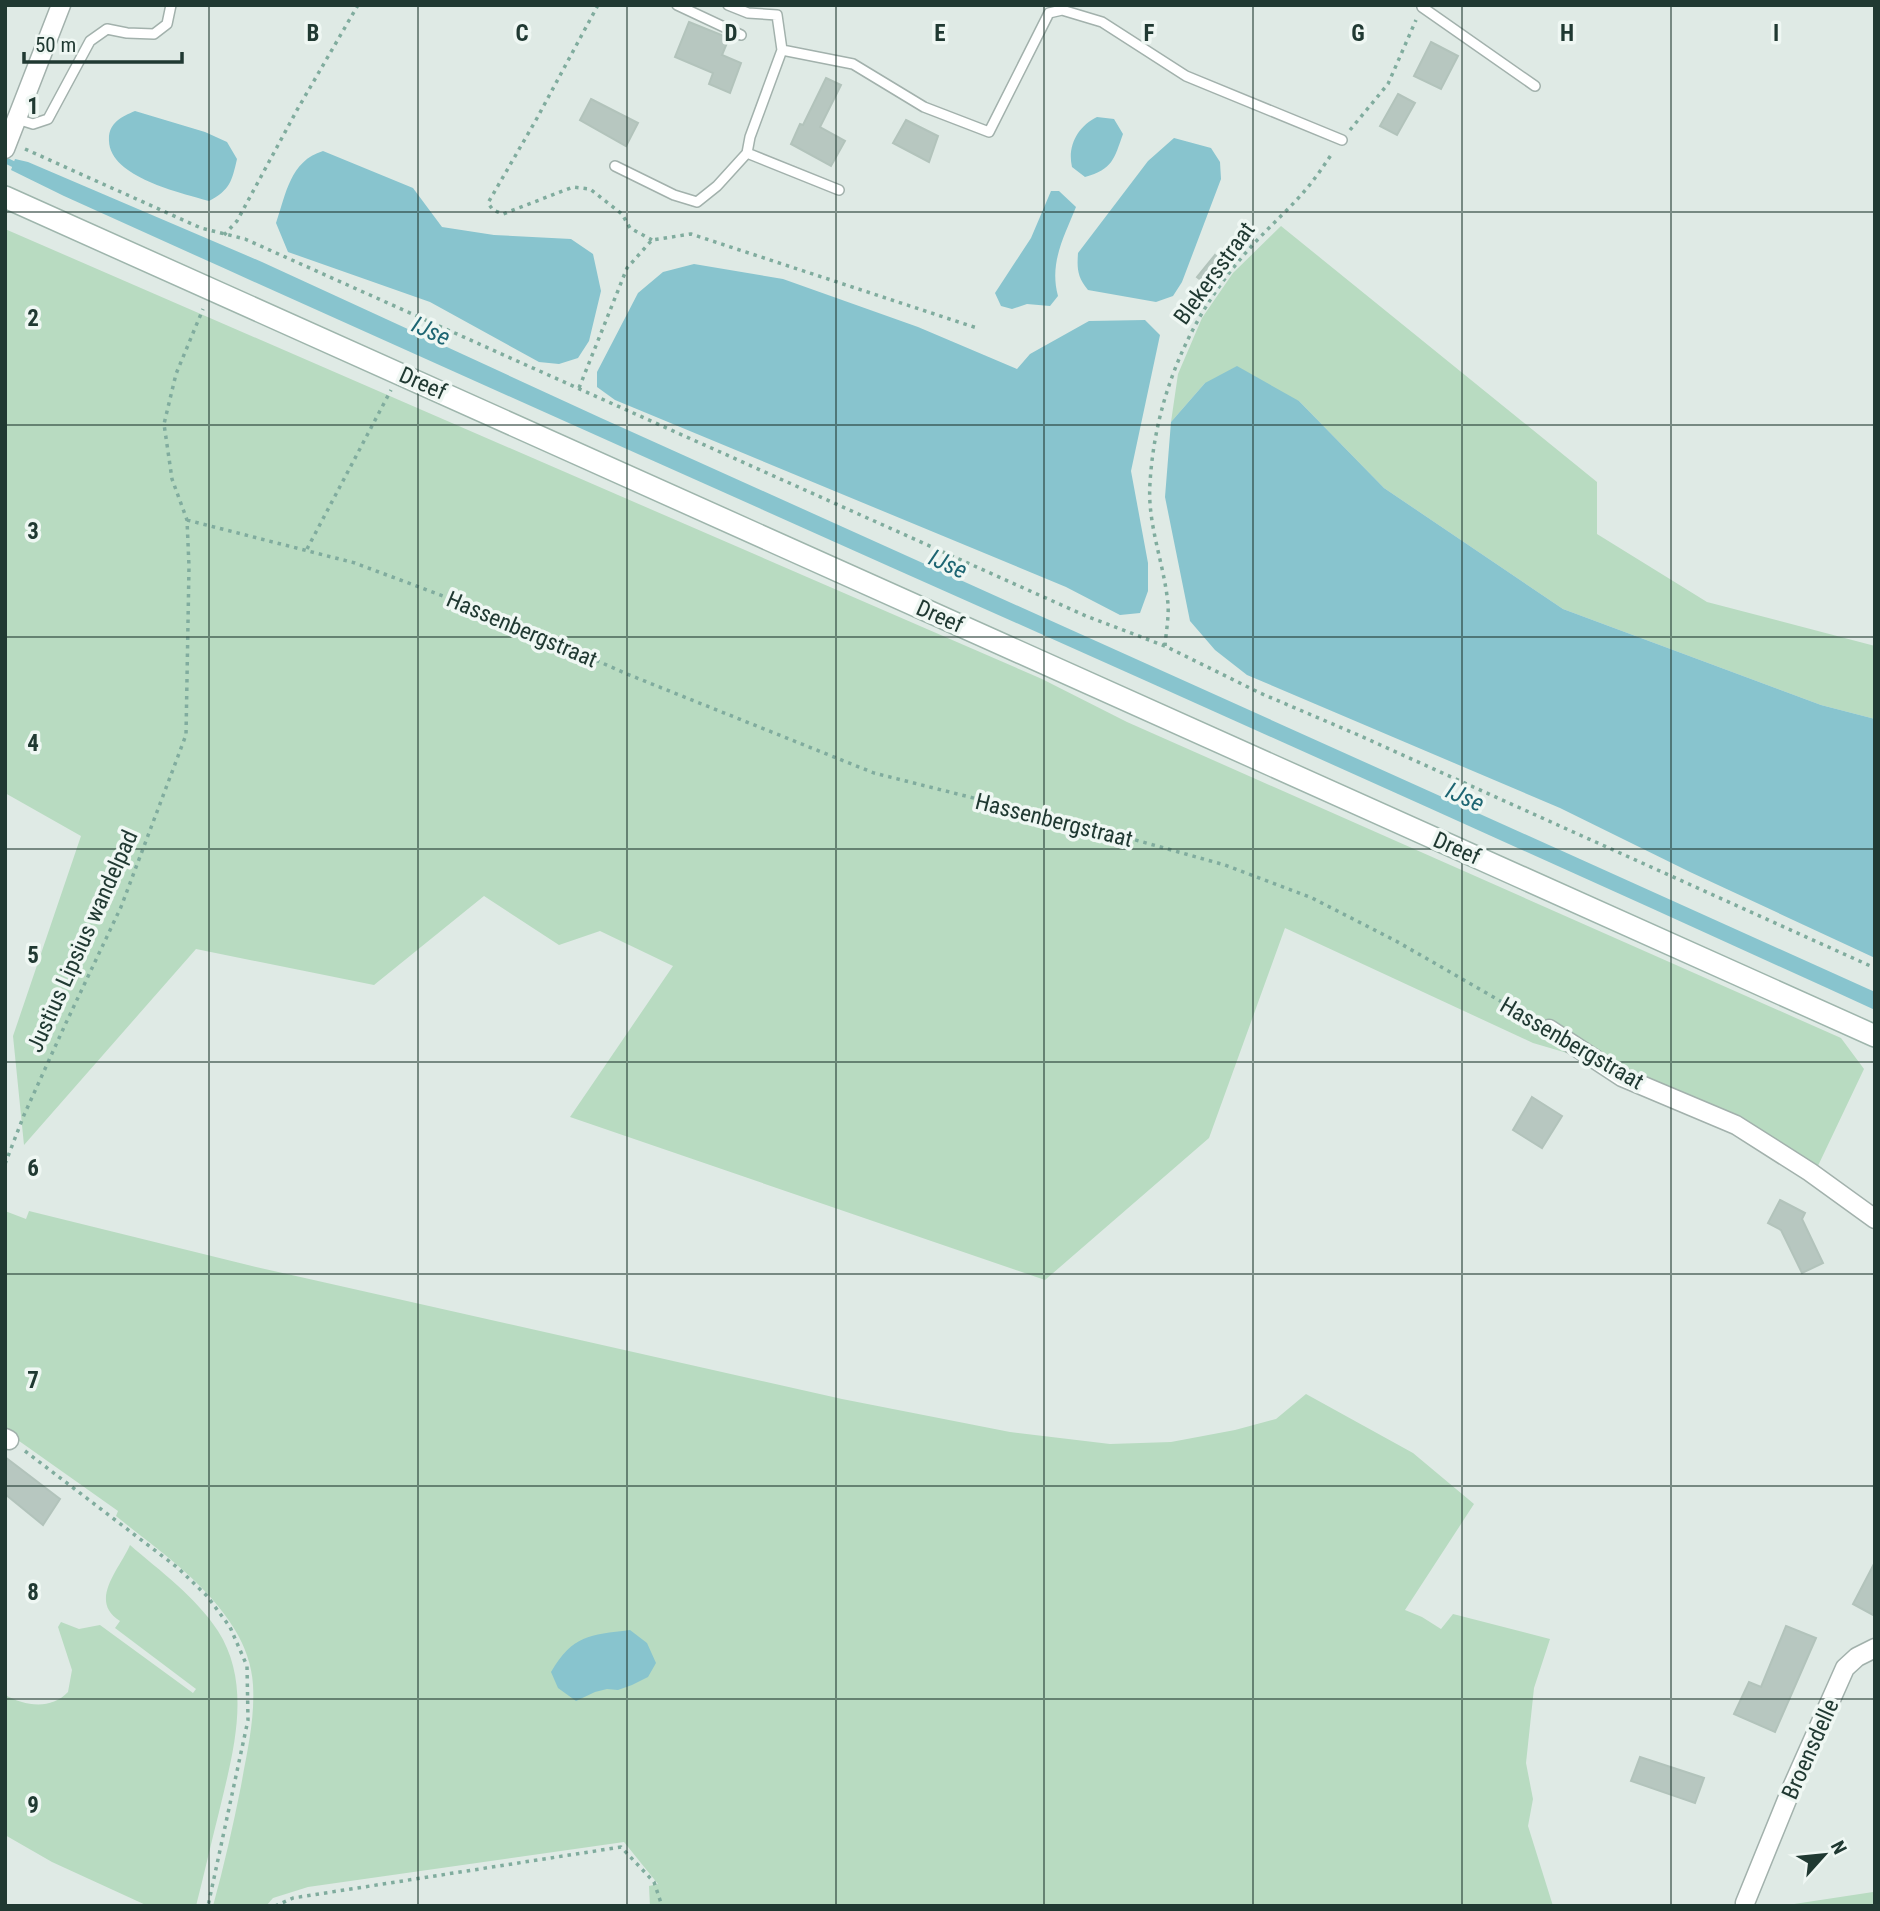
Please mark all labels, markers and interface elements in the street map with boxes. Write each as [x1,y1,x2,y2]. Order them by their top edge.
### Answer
text: B [307,20,319,47]
text: C [515,20,529,47]
text: D [725,20,738,47]
text: E [934,20,946,47]
text: F [1144,20,1155,47]
text: G [1351,20,1365,47]
text: H [1560,20,1574,47]
text: I [1773,20,1779,47]
scale bar [24,21,182,65]
text: 50 m [35,33,76,57]
text: 1 [27,93,39,120]
street label: Blekersstraat [1168,217,1261,330]
text: 2 [27,305,39,332]
water label: IJse [408,310,454,352]
street label: Dreef [395,361,451,406]
text: 3 [27,518,39,545]
water label: IJse [925,543,971,585]
street label: Hassenbergstraat [442,586,601,673]
street label: Dreef [912,594,968,639]
text: 4 [27,730,39,757]
water label: IJse [1442,776,1488,818]
street label: Hassenbergstraat [972,788,1135,853]
street label: Justius Lipsius wandelpad [21,826,144,1056]
street label: Dreef [1429,826,1485,871]
text: 5 [27,942,39,969]
street label: Hassenbergstraat [1495,991,1648,1095]
text: 6 [27,1155,39,1182]
text: 7 [27,1367,39,1394]
text: 8 [27,1579,39,1606]
street label: Broensdelle [1776,1695,1845,1803]
text: 9 [27,1792,39,1819]
north arrow [1789,1820,1859,1890]
text: N [1826,1837,1852,1858]

